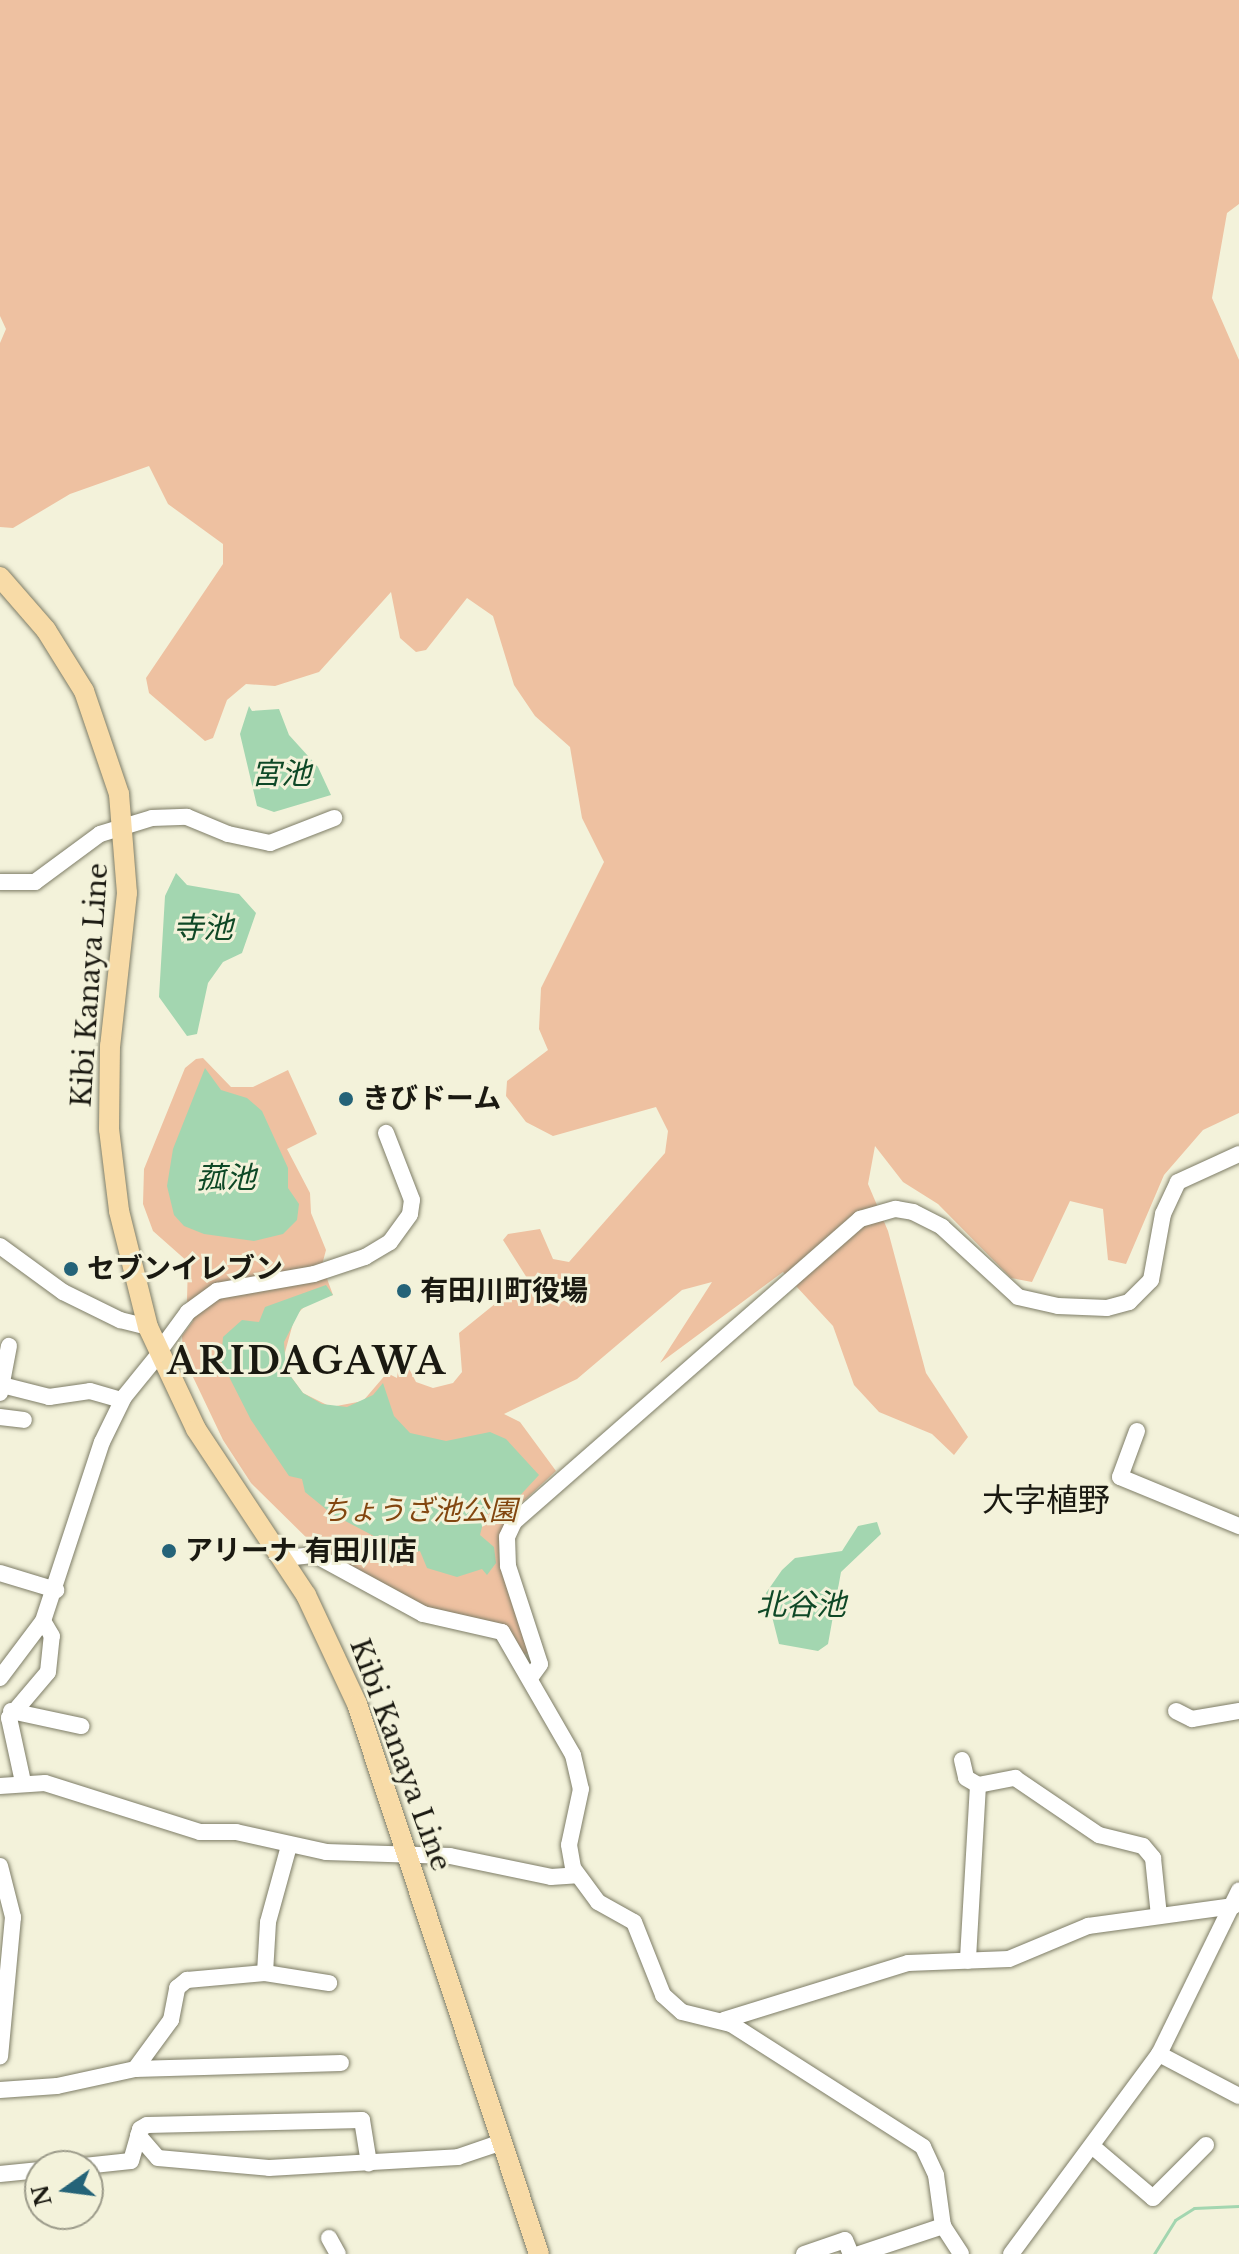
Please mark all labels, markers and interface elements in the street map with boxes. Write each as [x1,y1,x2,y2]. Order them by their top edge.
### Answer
water label: 宮池 [251,756,311,792]
street label: Kibi Kanaya Line [65,862,115,1108]
water label: 寺池 [173,910,233,946]
place label: きびドーム [362,1082,502,1116]
marker: きびドーム [337,1090,355,1108]
water label: 菰池 [196,1160,256,1196]
place label: セブンイレブン [87,1252,283,1286]
marker: セブンイレブン [62,1260,80,1278]
place label: 有田川町役場 [420,1274,588,1308]
marker: 有田川町役場 [395,1282,413,1300]
district label: ARIDAGAWA [167,1340,447,1384]
district label: 大字植野 [982,1481,1110,1519]
park label: ちょうざ池公園 [321,1494,517,1528]
place label: アリーナ 有田川店 [185,1534,416,1568]
marker: アリーナ 有田川店 [160,1542,178,1560]
water label: 北谷池 [756,1587,846,1623]
street label: Kibi Kanaya Line [342,1634,458,1876]
north arrow [24,2150,104,2230]
text: N [27,2182,58,2209]

